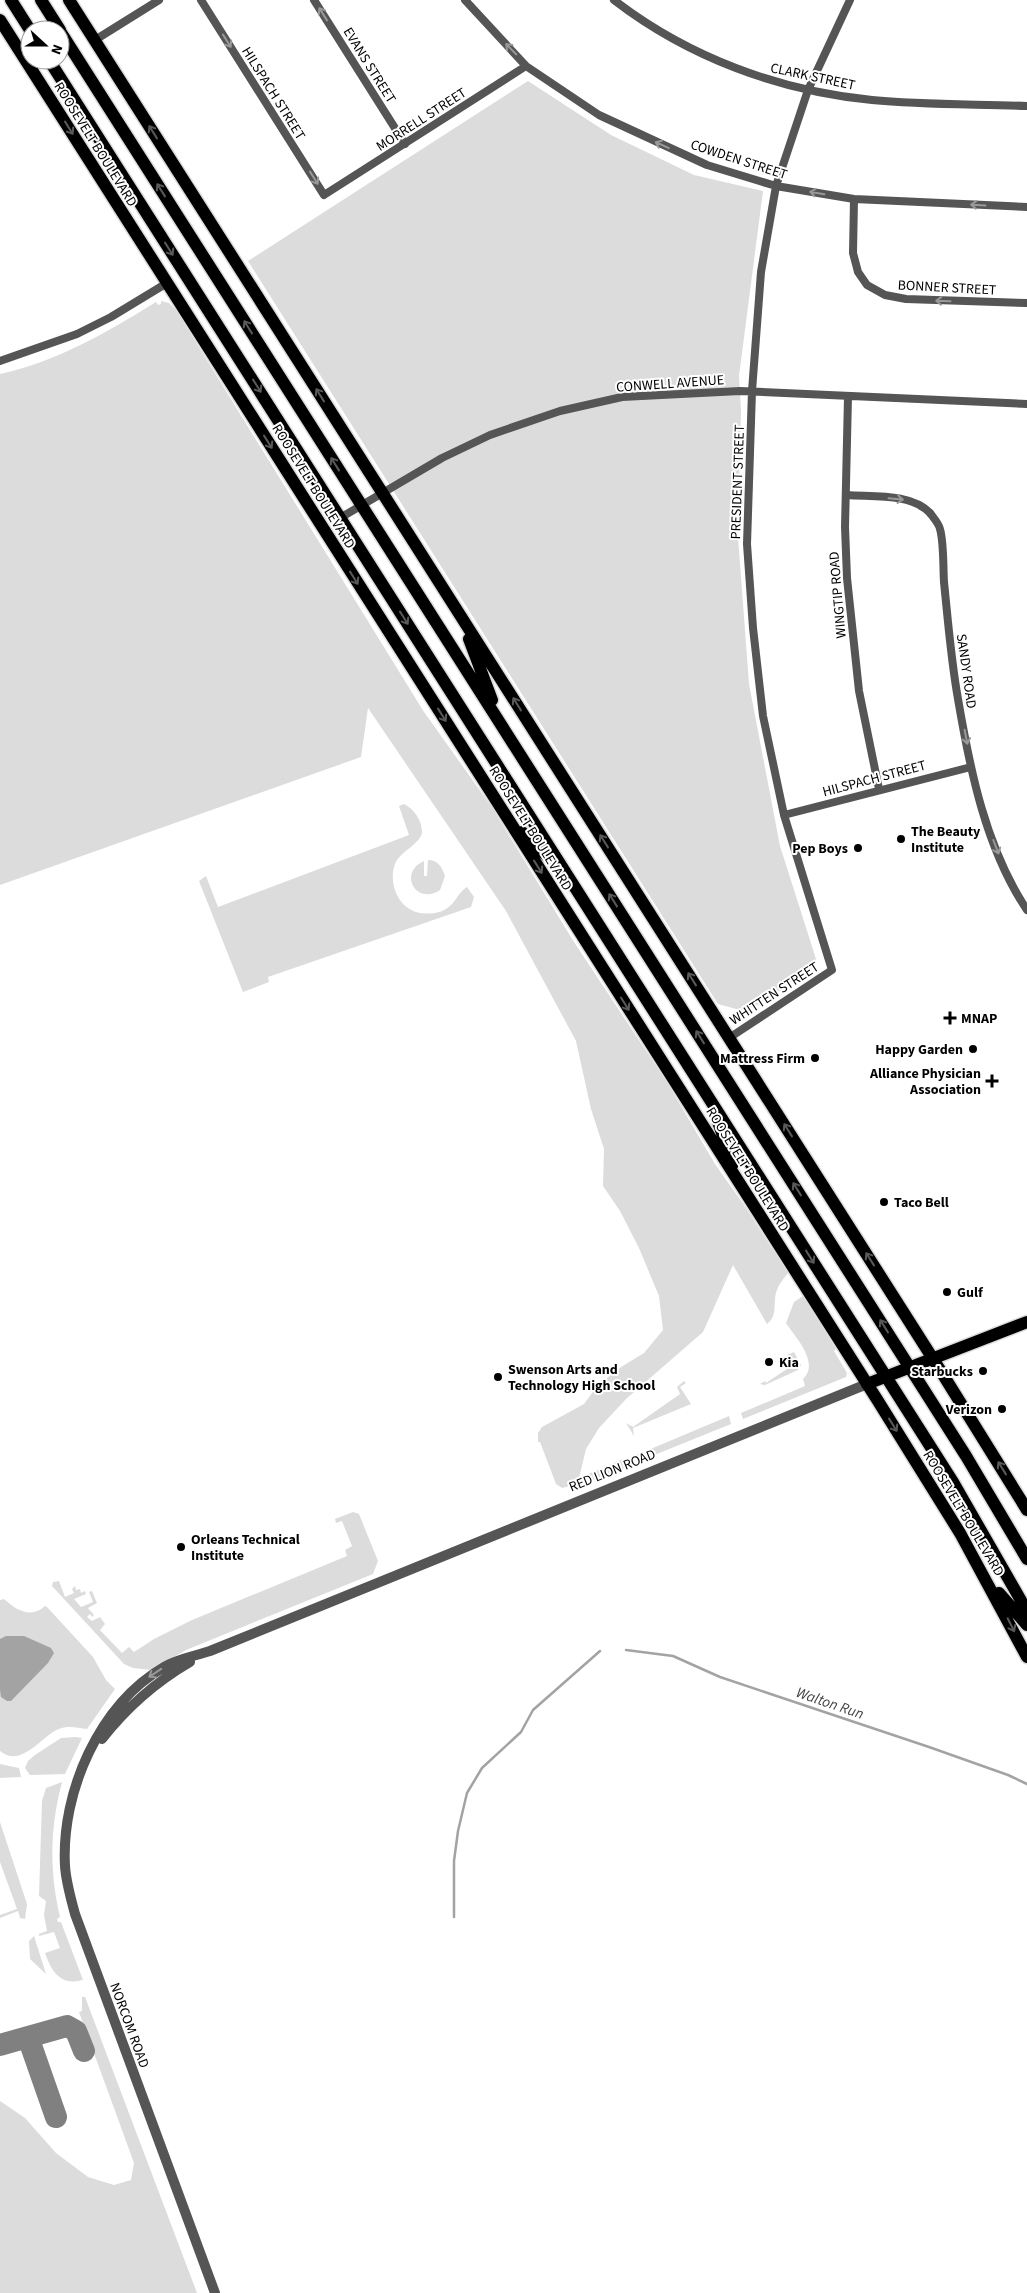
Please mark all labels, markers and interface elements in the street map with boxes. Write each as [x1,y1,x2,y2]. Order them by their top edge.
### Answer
one-way arrow [318,8,328,22]
north arrow [20,20,70,70]
street label: EVANS STREET [338,24,401,108]
one-way arrow [222,34,232,48]
text: N [45,41,67,57]
street label: HILSPACH STREET [236,43,310,144]
one-way arrow [505,43,517,56]
street label: CLARK STREET [769,58,858,96]
street label: ROOSEVELT BOULEVARD [49,78,142,211]
street label: MORRELL STREET [372,83,471,157]
one-way arrow [64,121,74,135]
one-way arrow [148,125,158,139]
street label: COWDEN STREET [688,135,790,185]
one-way arrow [655,140,670,150]
one-way arrow [309,171,319,185]
one-way arrow [156,183,167,197]
one-way arrow [809,187,825,197]
one-way arrow [971,201,987,210]
one-way arrow [165,241,175,255]
street label: BONNER STREET [897,275,997,301]
one-way arrow [936,296,952,305]
one-way arrow [243,320,254,334]
street label: CONWELL AVENUE [615,370,725,398]
one-way arrow [251,379,262,393]
one-way arrow [315,388,325,402]
street label: ROOSEVELT BOULEVARD [267,420,360,553]
street label: PRESIDENT STREET [726,424,750,540]
one-way arrow [264,435,274,449]
one-way arrow [330,458,340,472]
one-way arrow [887,494,903,504]
street label: WINGTIP ROAD [824,551,852,639]
one-way arrow [350,570,360,584]
one-way arrow [399,610,409,624]
street label: SANDY ROAD [951,632,981,710]
one-way arrow [512,698,522,712]
one-way arrow [437,707,447,721]
one-way arrow [961,729,971,745]
street label: HILSPACH STREET [820,755,929,802]
street label: ROOSEVELT BOULEVARD [484,762,577,895]
place label: The Beauty Institute [911,822,981,858]
marker: The Beauty Institute [895,833,907,845]
one-way arrow [599,835,609,849]
one-way arrow [992,838,1001,854]
place label: Pep Boys [792,839,848,859]
marker: Pep Boys [852,842,864,854]
one-way arrow [533,859,543,873]
one-way arrow [607,894,617,908]
street label: WHITTEN STREET [726,957,824,1030]
one-way arrow [686,972,696,986]
one-way arrow [621,996,631,1010]
place label: MNAP [961,1009,997,1029]
marker: MNAP [943,1011,957,1025]
one-way arrow [695,1031,705,1045]
place label: Happy Garden [875,1040,963,1060]
marker: Happy Garden [967,1043,979,1055]
place label: Mattress Firm [720,1049,805,1069]
marker: Mattress Firm [809,1052,821,1064]
place label: Alliance Physician Association [869,1064,981,1100]
marker: Alliance Physician Association [985,1074,999,1088]
street label: ROOSEVELT BOULEVARD [701,1103,794,1236]
one-way arrow [783,1124,793,1138]
one-way arrow [791,1183,801,1197]
place label: Taco Bell [894,1193,949,1213]
marker: Taco Bell [878,1196,890,1208]
one-way arrow [805,1250,816,1264]
one-way arrow [864,1252,874,1266]
place label: Gulf [957,1283,984,1303]
marker: Gulf [941,1286,953,1298]
one-way arrow [878,1320,888,1334]
place label: Kia [779,1353,799,1373]
marker: Kia [763,1356,775,1368]
place label: Swenson Arts and Technology High School [508,1360,655,1396]
place label: Starbucks [911,1362,973,1382]
marker: Starbucks [977,1365,989,1377]
marker: Swenson Arts and Technology High School [492,1371,504,1383]
place label: Verizon [945,1400,992,1420]
marker: Verizon [996,1403,1008,1415]
one-way arrow [888,1417,898,1431]
street label: RED LION ROAD [566,1444,659,1497]
street label: ROOSEVELT BOULEVARD [918,1447,1009,1580]
one-way arrow [997,1461,1007,1475]
place label: Orleans Technical Institute [191,1530,300,1566]
marker: Orleans Technical Institute [175,1541,187,1553]
one-way arrow [1007,1617,1016,1632]
one-way arrow [149,1668,163,1678]
water label: Walton Run [793,1682,867,1725]
street label: NORCOM ROAD [104,1980,154,2071]

